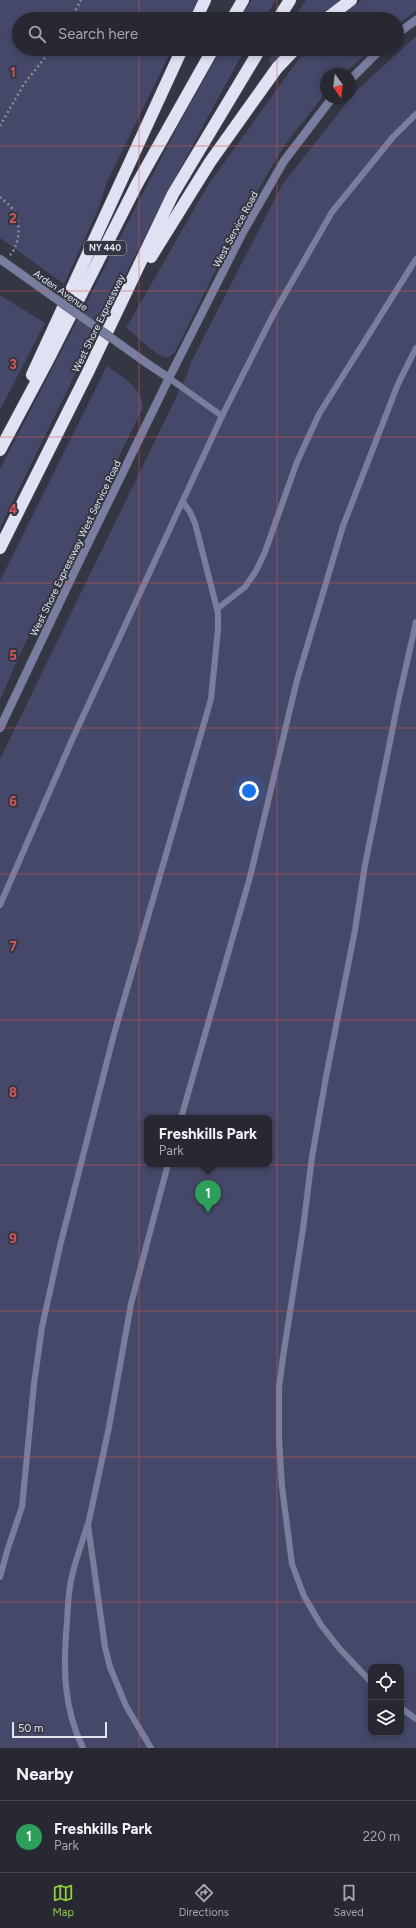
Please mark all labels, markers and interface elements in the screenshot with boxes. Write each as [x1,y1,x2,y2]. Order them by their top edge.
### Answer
search box [12,12,404,56]
icon: search [26,23,48,45]
text: Search here [58,25,138,43]
text: 1 [10,65,16,80]
north arrow [320,68,356,104]
street label: West Service Road [210,189,261,270]
text: 2 [9,211,17,226]
road number: NY 440 [84,241,126,255]
street label: Arden Avenue [31,267,91,314]
street label: West Shore Expressway [69,272,128,374]
text: 3 [9,357,17,372]
street label: West Shore Expressway West Service Road [27,458,124,638]
text: 4 [9,502,17,517]
text: 5 [9,648,17,663]
your location [239,781,259,801]
text: 6 [9,794,17,809]
text: 7 [9,939,17,954]
text: 8 [9,1085,17,1100]
popup [144,1115,272,1167]
text: Freshkills Park [159,1125,257,1143]
text: Park [159,1143,184,1158]
pin: 1 [195,1180,221,1213]
text: 9 [9,1231,17,1246]
map controls [368,1664,404,1736]
button: locate [368,1664,404,1700]
button: layers [368,1700,404,1736]
scale bar [12,1720,107,1739]
text: 50 m [18,1722,43,1735]
text: Nearby [16,1764,74,1784]
text: Freshkills Park [54,1820,152,1838]
text: 1 [26,1829,32,1844]
text: 220 m [363,1829,400,1844]
text: Park [54,1838,79,1853]
tab: Map [52,1882,74,1919]
tab: Directions [179,1882,229,1919]
tab: Saved [333,1882,364,1919]

